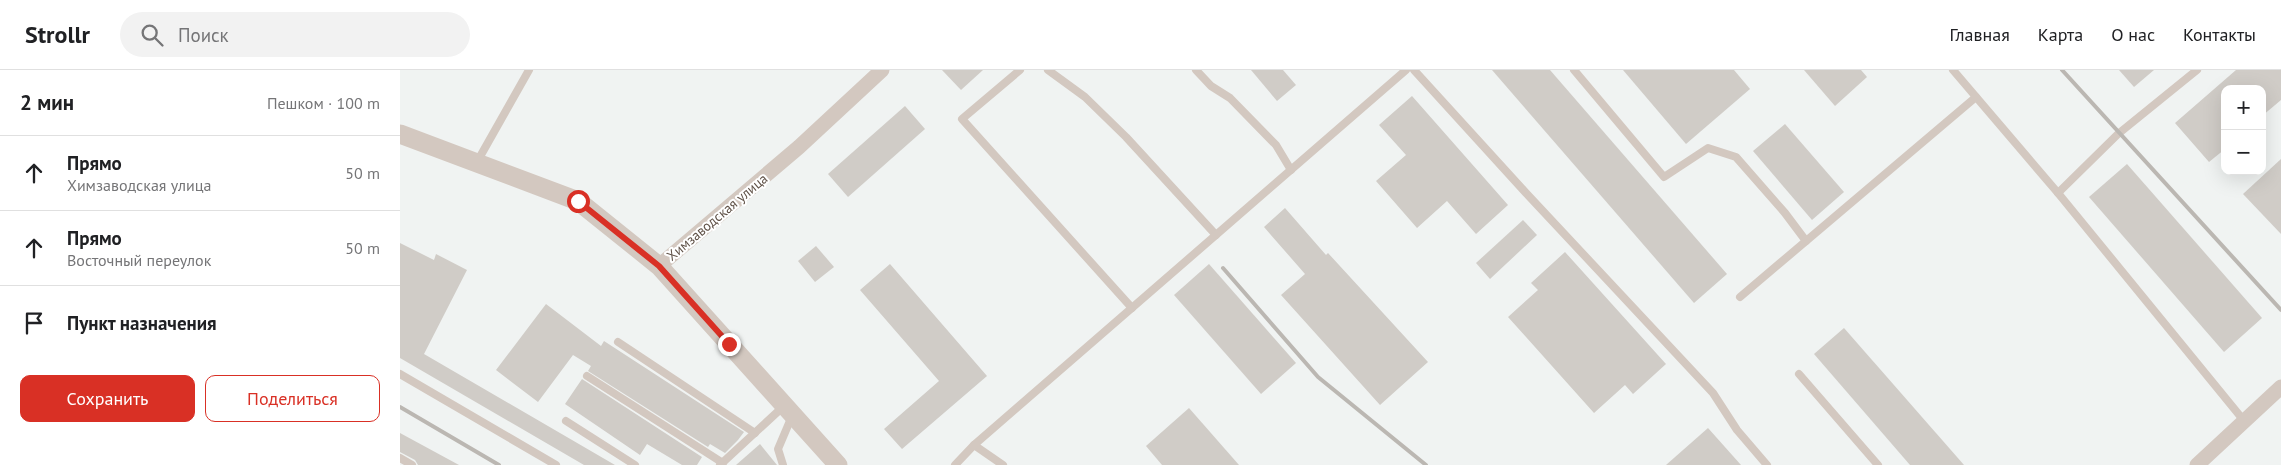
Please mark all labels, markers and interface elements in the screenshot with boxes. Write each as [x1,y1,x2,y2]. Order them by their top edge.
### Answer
search box [120,12,470,57]
text: Strollr [25,19,90,50]
icon: search [138,21,166,49]
text: Поиск [178,23,229,47]
text: Главная [1949,23,2010,46]
text: Карта [2038,23,2083,46]
text: О нас [2111,23,2155,46]
text: Контакты [2183,23,2256,46]
map controls [2221,85,2266,175]
button: + [2221,85,2266,130]
text: 2 мин [20,89,74,116]
text: Пешком · 100 m [267,93,380,113]
button: − [2221,130,2266,175]
text: Прямо [67,151,122,175]
icon: ahead [20,159,48,187]
text: 50 m [345,163,380,183]
street label: Химзаводская улица [663,169,771,265]
text: Химзаводская улица [67,175,211,195]
route start [567,190,590,213]
text: Прямо [67,226,122,250]
icon: ahead [20,234,48,262]
text: 50 m [345,238,380,258]
text: Восточный переулок [67,250,211,270]
icon: arrive [20,309,48,337]
text: Пункт назначения [67,311,217,335]
route end [718,333,741,356]
button: Сохранить [20,375,195,422]
button: Поделиться [205,375,380,422]

